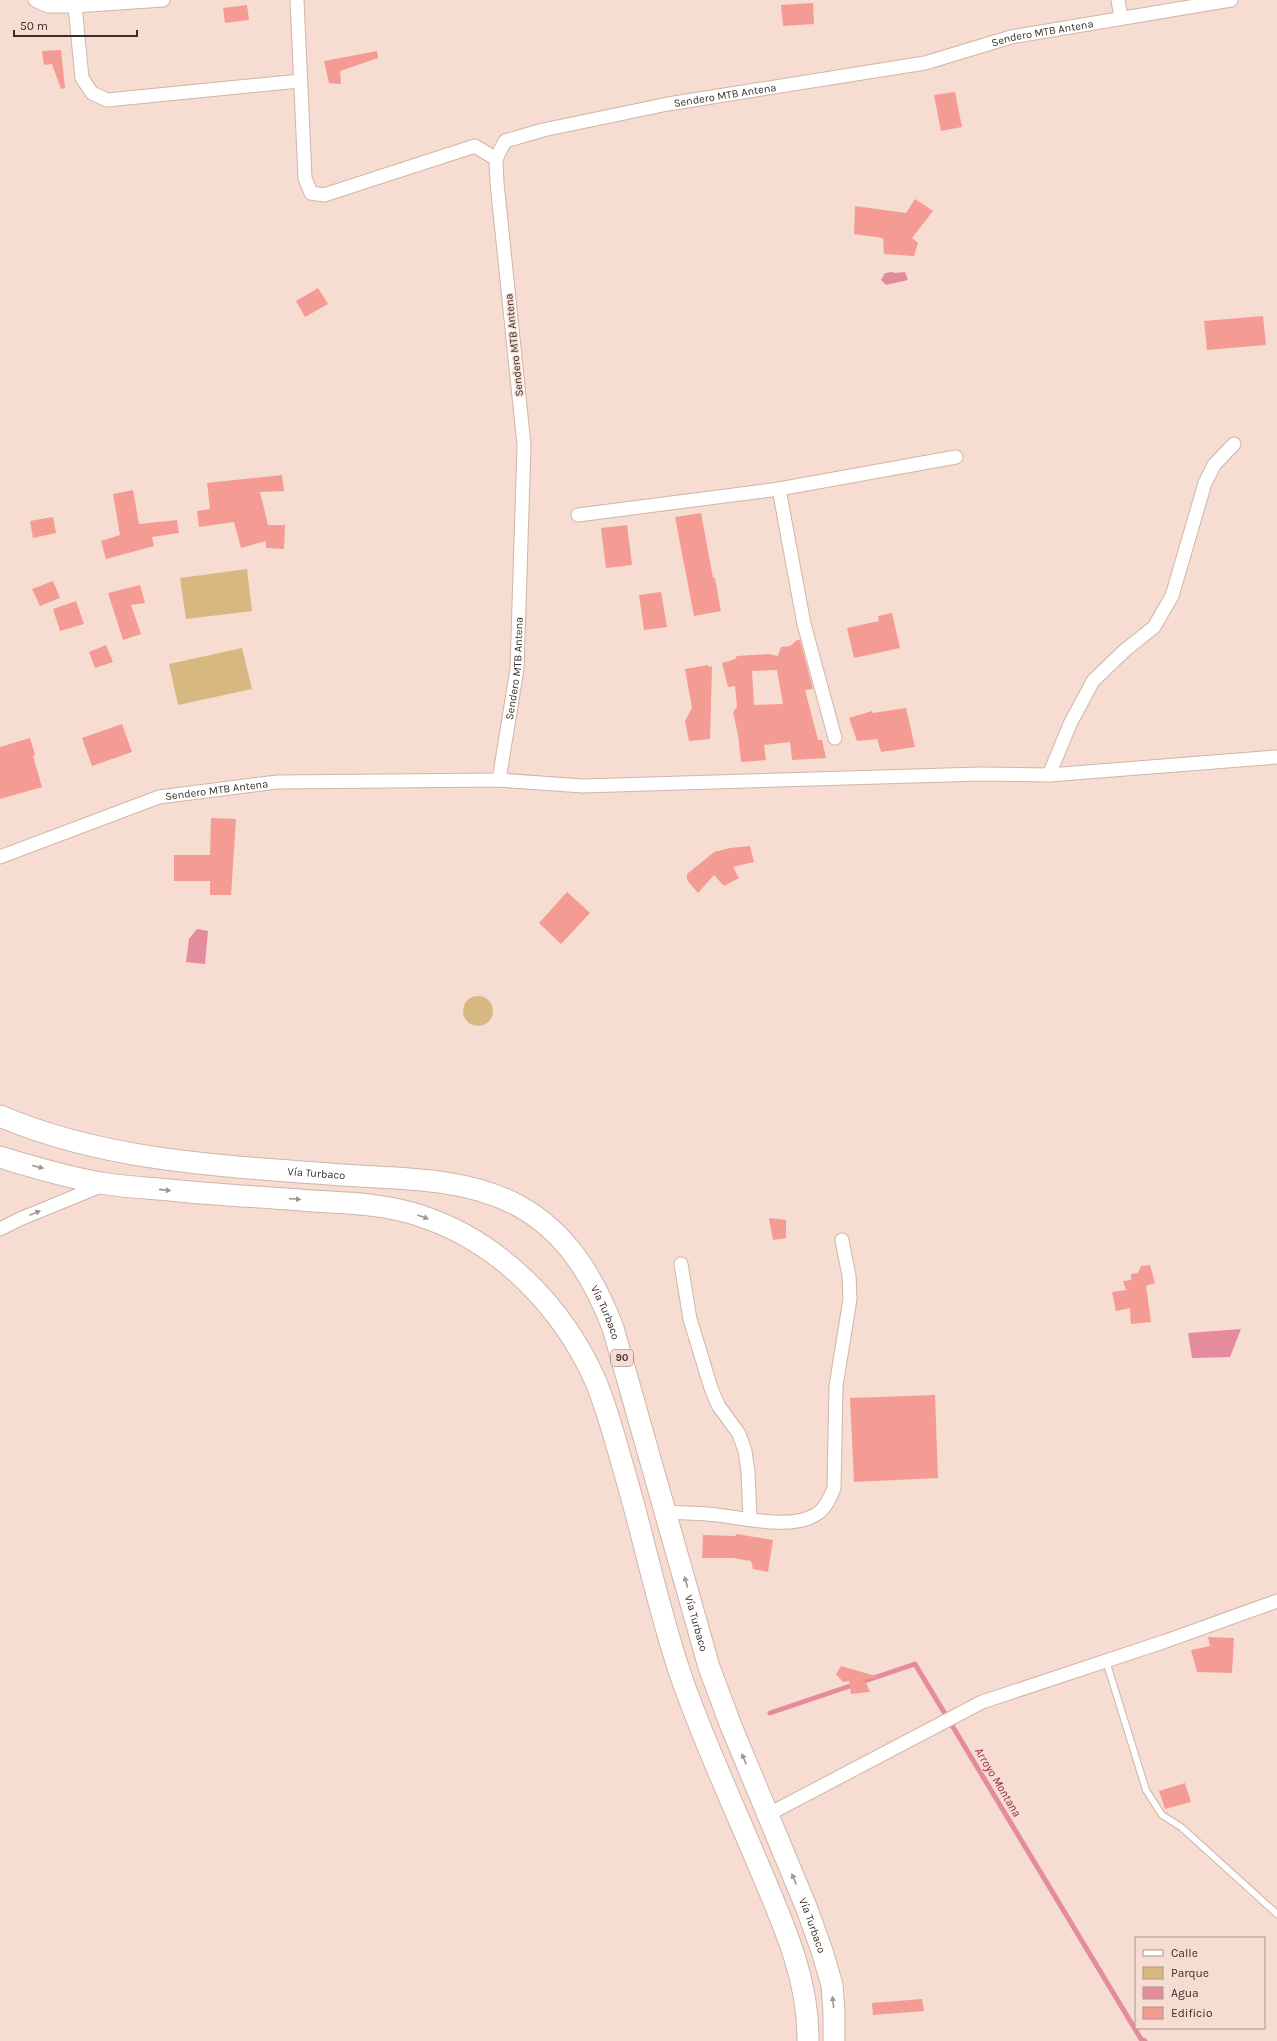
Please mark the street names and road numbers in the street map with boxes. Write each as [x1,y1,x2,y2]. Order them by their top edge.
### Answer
street label: Sendero MTB Antena [990,17,1094,49]
street label: Sendero MTB Antena [673,80,777,109]
street label: Sendero MTB Antena [502,293,526,397]
street label: Sendero MTB Antena [502,616,525,721]
street label: Sendero MTB Antena [164,777,269,803]
street label: Vía Turbaco [287,1164,346,1182]
street label: Vía Turbaco [588,1283,622,1341]
road number: 90 [611,1350,633,1366]
street label: Vía Turbaco [682,1593,711,1653]
street label: Vía Turbaco [797,1896,829,1955]

